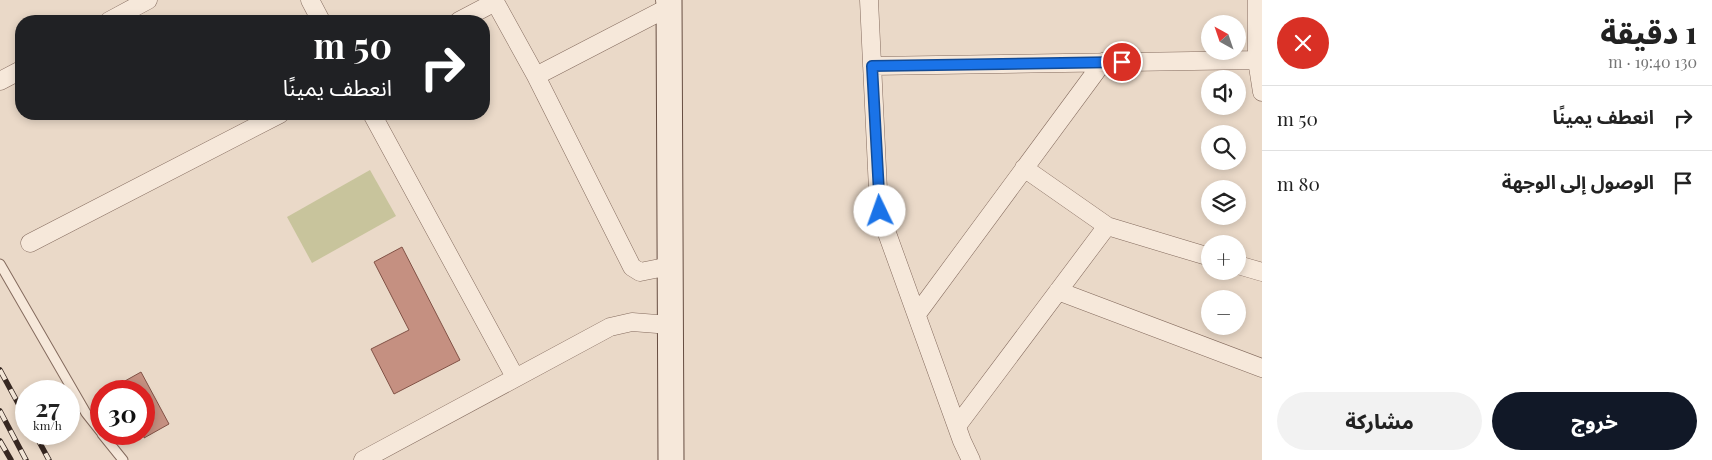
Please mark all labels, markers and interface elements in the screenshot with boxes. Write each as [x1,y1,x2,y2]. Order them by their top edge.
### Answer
text: 1 دقيقة [1600,12,1697,52]
north arrow [1201,15,1246,60]
map controls [1201,15,1246,335]
button: close [1277,17,1329,69]
text: 50 m [314,21,392,68]
icon: right [410,35,475,100]
pin [1101,41,1143,83]
icon: arrive [1108,48,1136,76]
text: 130 m · 19:40 [1608,51,1697,72]
button: sound [1201,70,1246,115]
text: انعطف يمينًا [283,72,392,102]
text: انعطف يمينًا [1552,103,1654,129]
icon: right [1669,104,1697,132]
text: 50 m [1277,105,1318,131]
button: search [1201,125,1246,170]
text: الوصول إلى الوجهة [1502,168,1654,194]
icon: arrive [1669,169,1697,197]
text: 80 m [1277,170,1320,196]
button: layers [1201,180,1246,225]
position arrow [853,184,905,236]
button: + [1201,235,1246,280]
button: − [1201,290,1246,335]
speed limit sign: 30 [90,380,155,445]
text: 27 [35,390,60,423]
button: مشاركة [1277,392,1482,450]
button: خروج [1492,392,1697,450]
text: km/h [33,417,62,433]

